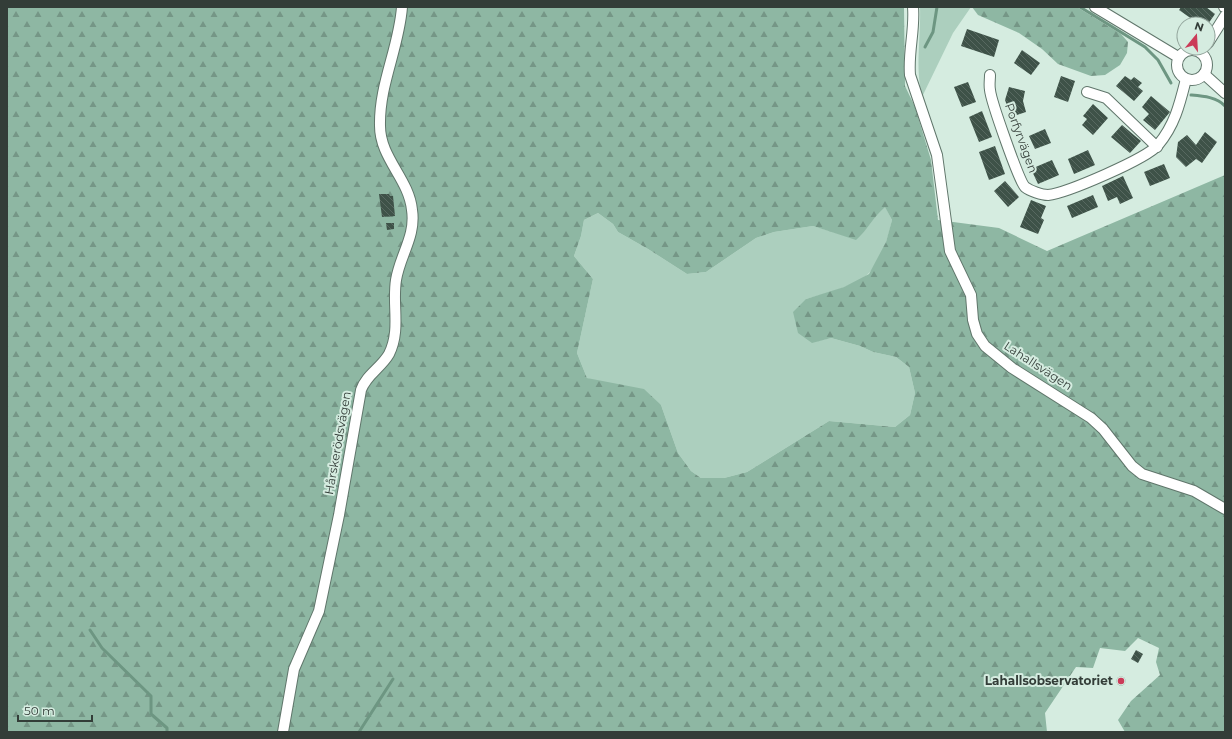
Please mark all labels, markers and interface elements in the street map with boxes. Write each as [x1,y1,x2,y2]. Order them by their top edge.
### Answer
north arrow [1176,16,1216,56]
text: N [1193,18,1205,35]
street label: Porfyrvägen [1002,101,1041,175]
street label: Lahallsvägen [1001,338,1075,393]
street label: Hårskerödsvägen [321,390,354,496]
place label: Lahallsobservatoriet [985,673,1114,688]
marker: Lahallsobservatoriet [1116,676,1126,686]
scale bar [18,697,92,723]
text: 50 m [24,703,55,718]

